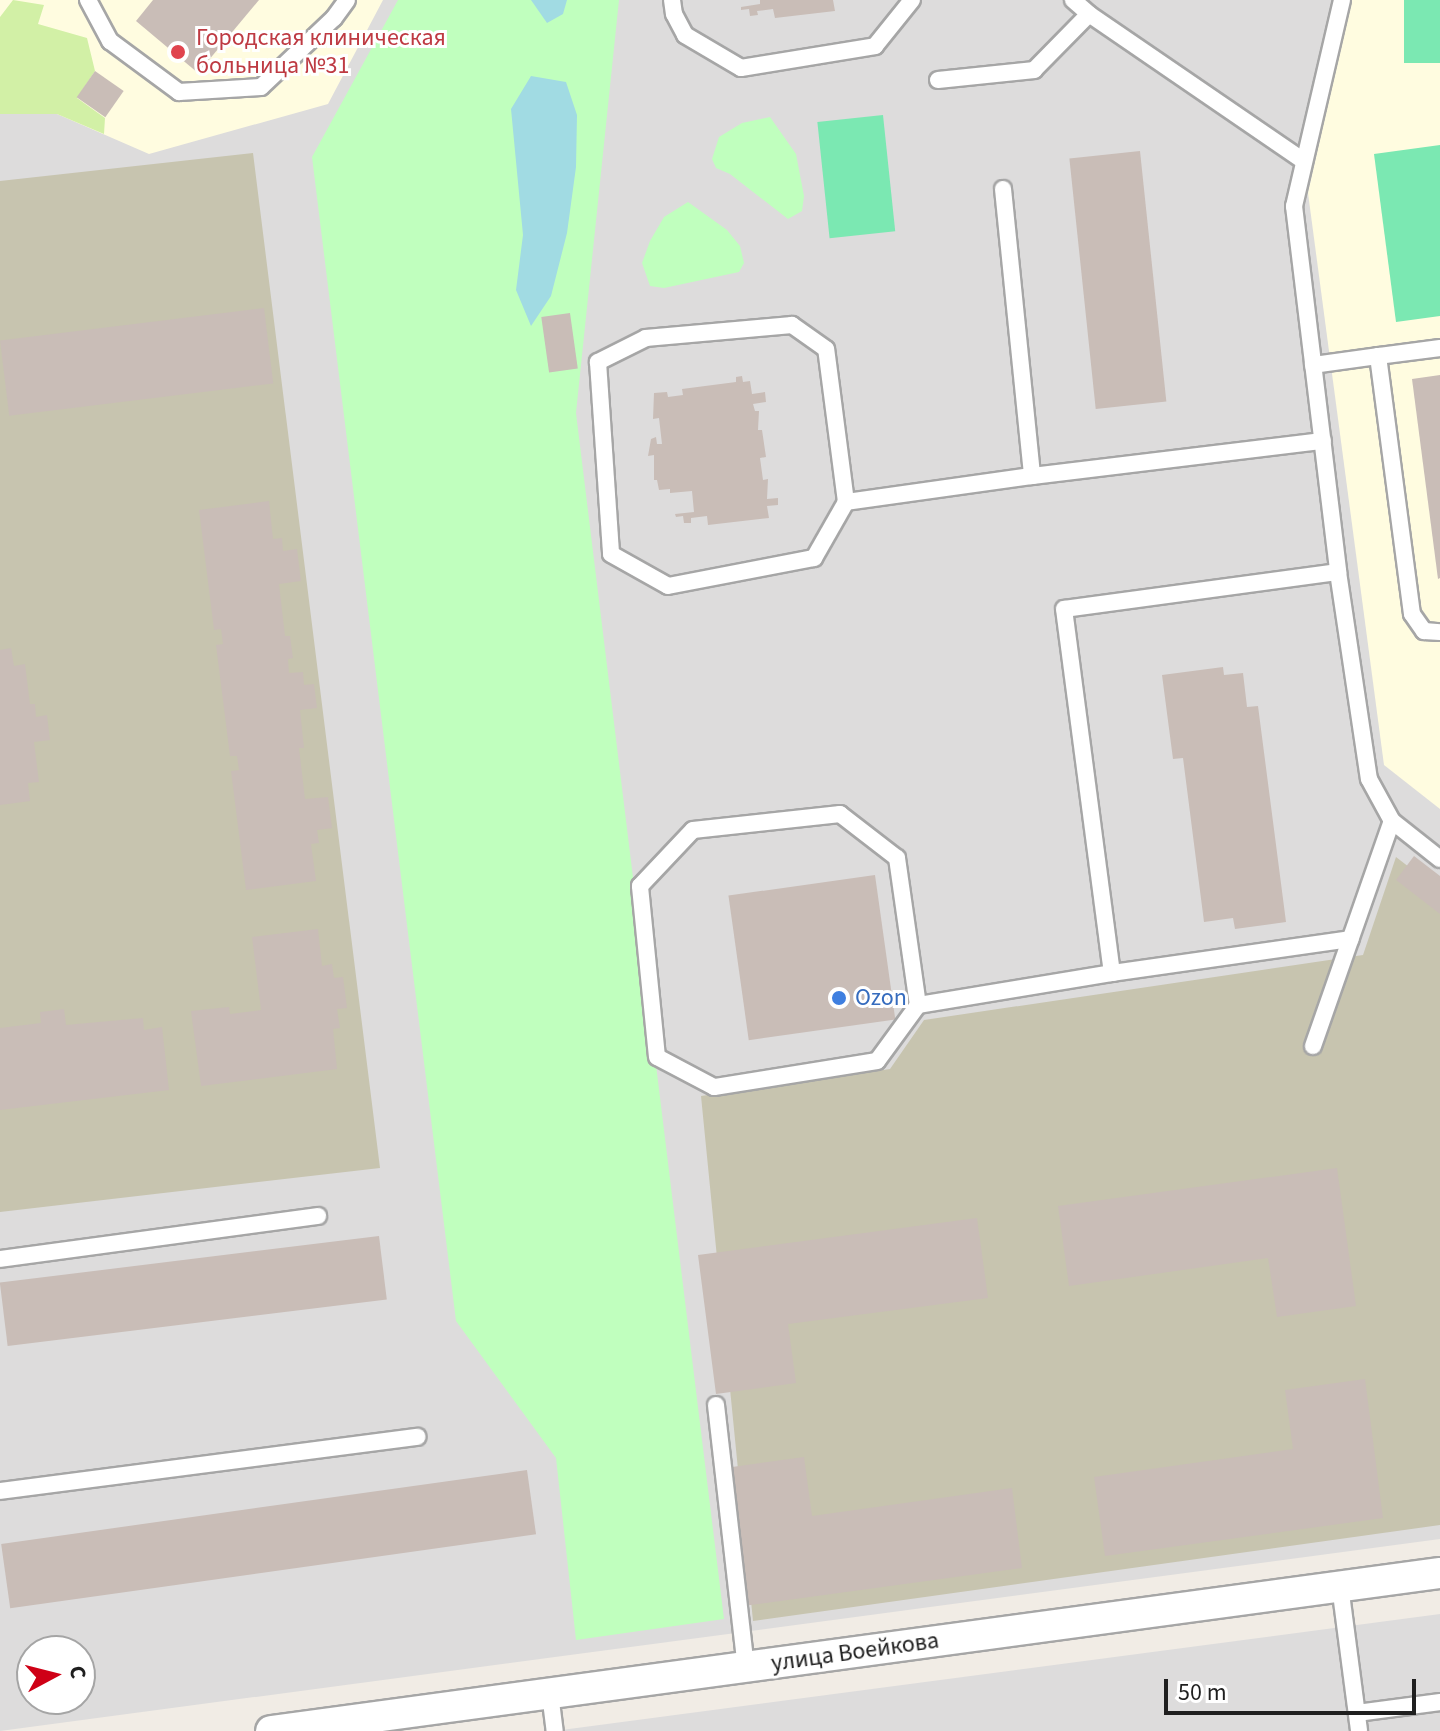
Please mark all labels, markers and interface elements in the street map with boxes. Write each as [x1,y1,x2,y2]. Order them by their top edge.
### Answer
place label: Городская клиническая больница №31 [196,24,446,80]
marker: Городская клиническая больница №31 [167,41,189,63]
place label: Ozon [855,984,907,1012]
marker: Ozon [830,989,848,1007]
street label: улица Воейкова [769,1626,941,1678]
north arrow [16,1635,96,1715]
scale bar [1168,1663,1420,1713]
text: С [61,1664,94,1681]
text: 50 m [1178,1675,1227,1710]

